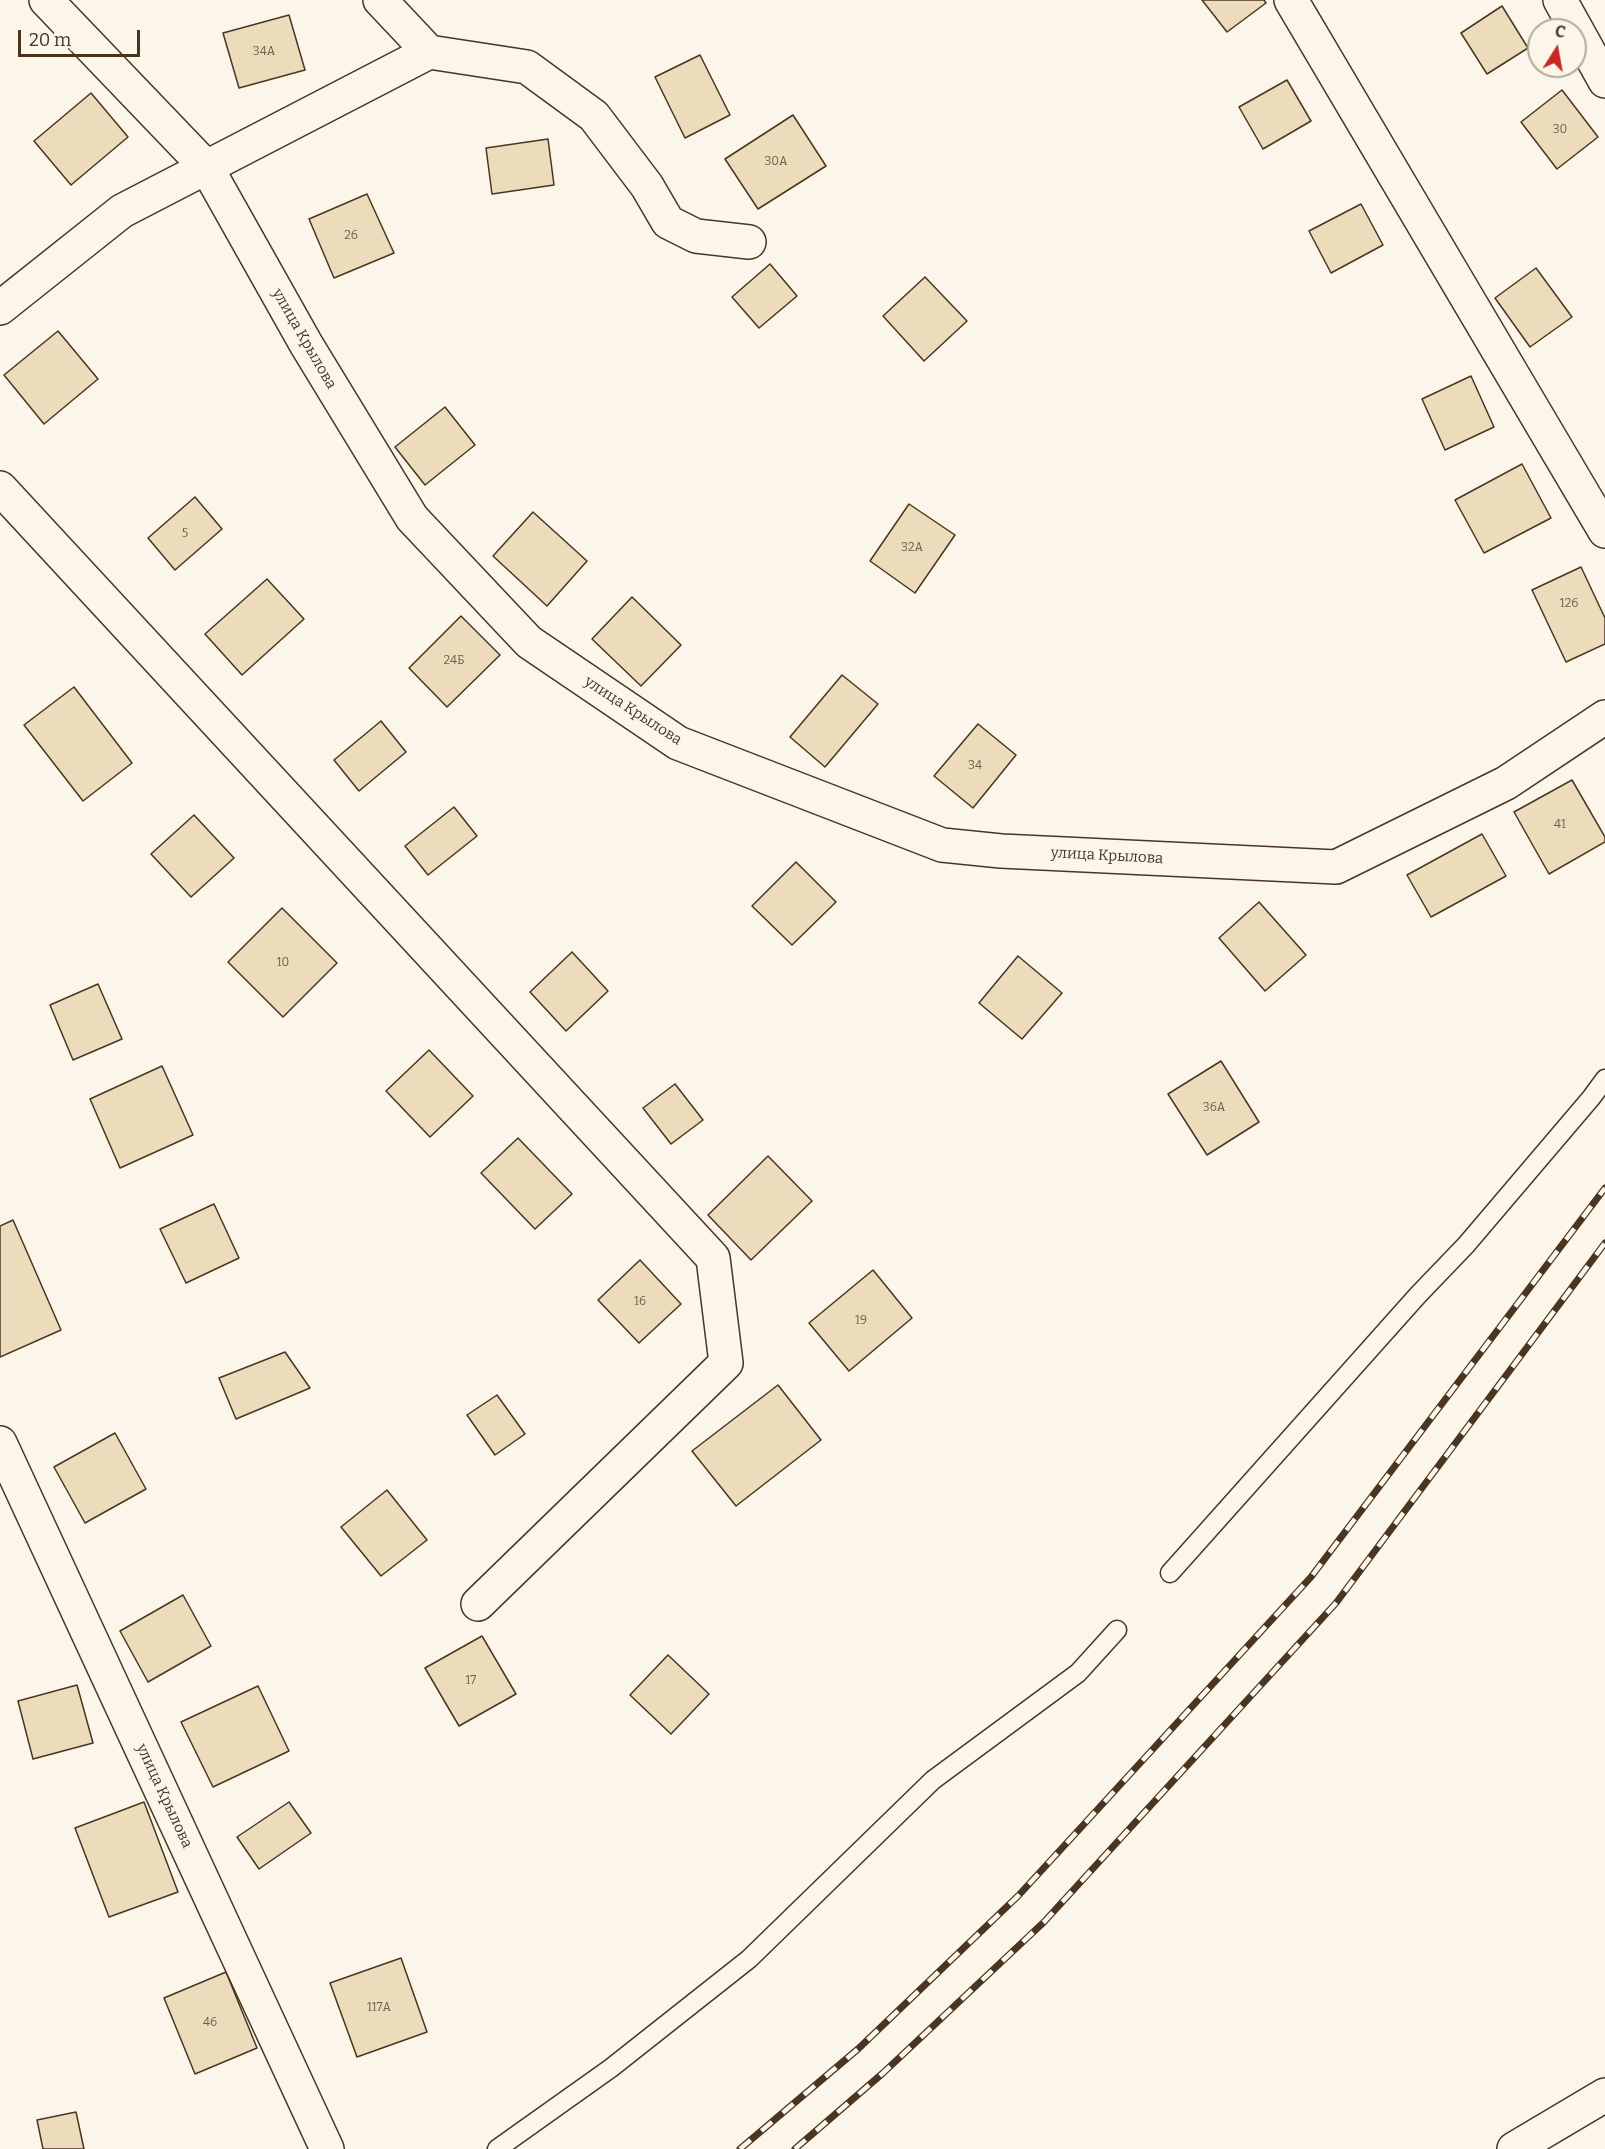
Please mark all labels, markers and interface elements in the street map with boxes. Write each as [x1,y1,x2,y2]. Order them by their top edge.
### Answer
scale bar [21,18,142,56]
north arrow [1527,18,1587,78]
text: С [1553,22,1567,42]
text: 20 m [29,29,71,51]
house number: 34А [253,45,275,59]
house number: 30 [1553,123,1567,137]
house number: 30А [764,155,788,169]
house number: 26 [344,229,358,243]
street label: улица Крылова [268,286,340,392]
house number: 5 [182,527,188,541]
house number: 32А [901,541,923,555]
house number: 126 [1560,597,1578,611]
house number: 24Б [443,654,465,668]
street label: улица Крылова [581,673,685,749]
house number: 34 [968,759,982,773]
house number: 41 [1554,818,1566,832]
street label: улица Крылова [1050,844,1164,868]
house number: 10 [277,956,289,970]
house number: 36А [1203,1101,1225,1115]
house number: 16 [634,1295,646,1309]
house number: 19 [855,1314,867,1328]
house number: 17 [466,1674,476,1688]
street label: улица Крылова [132,1741,196,1851]
house number: 117А [367,2001,391,2015]
house number: 46 [203,2016,217,2030]

